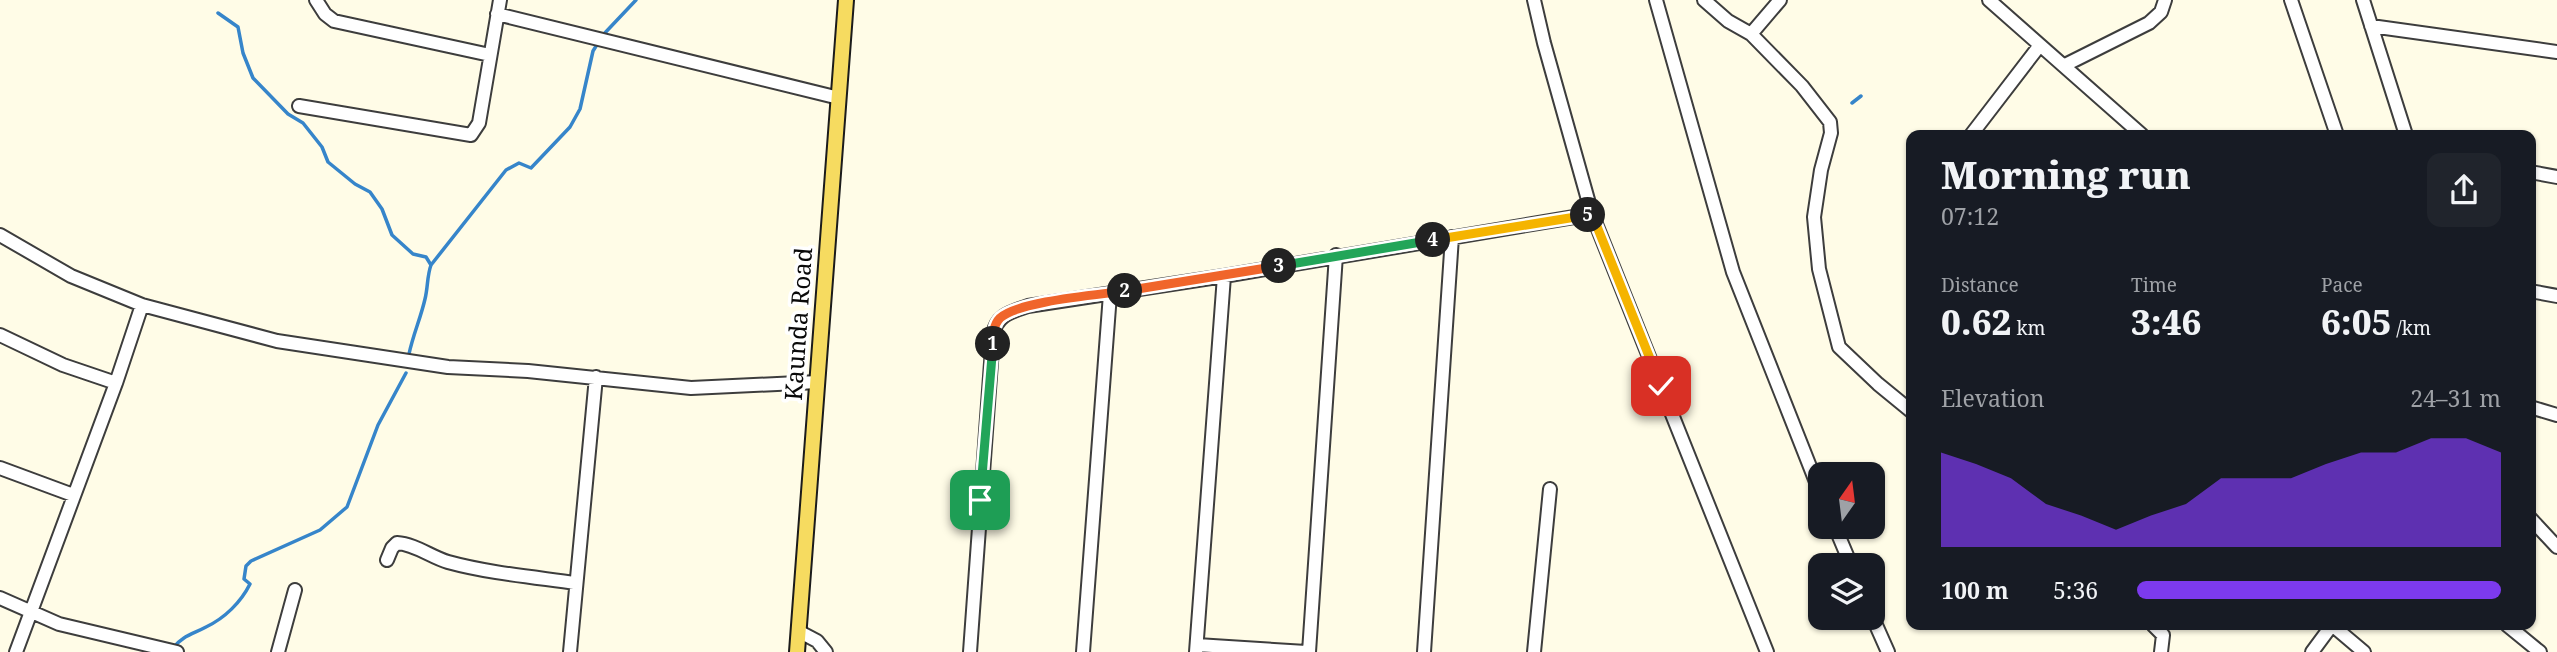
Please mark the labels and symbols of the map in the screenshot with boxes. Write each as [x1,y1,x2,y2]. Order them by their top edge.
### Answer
pin: 5 [1570,198,1606,232]
pin: 4 [1416,222,1450,258]
street label: Kaunda Road [776,246,819,402]
pin: 3 [1262,248,1296,284]
pin: 2 [1108,274,1142,308]
pin: 1 [976,326,1010,362]
pin [1631,356,1691,416]
north arrow [1808,462,1885,539]
pin [950,470,1010,530]

